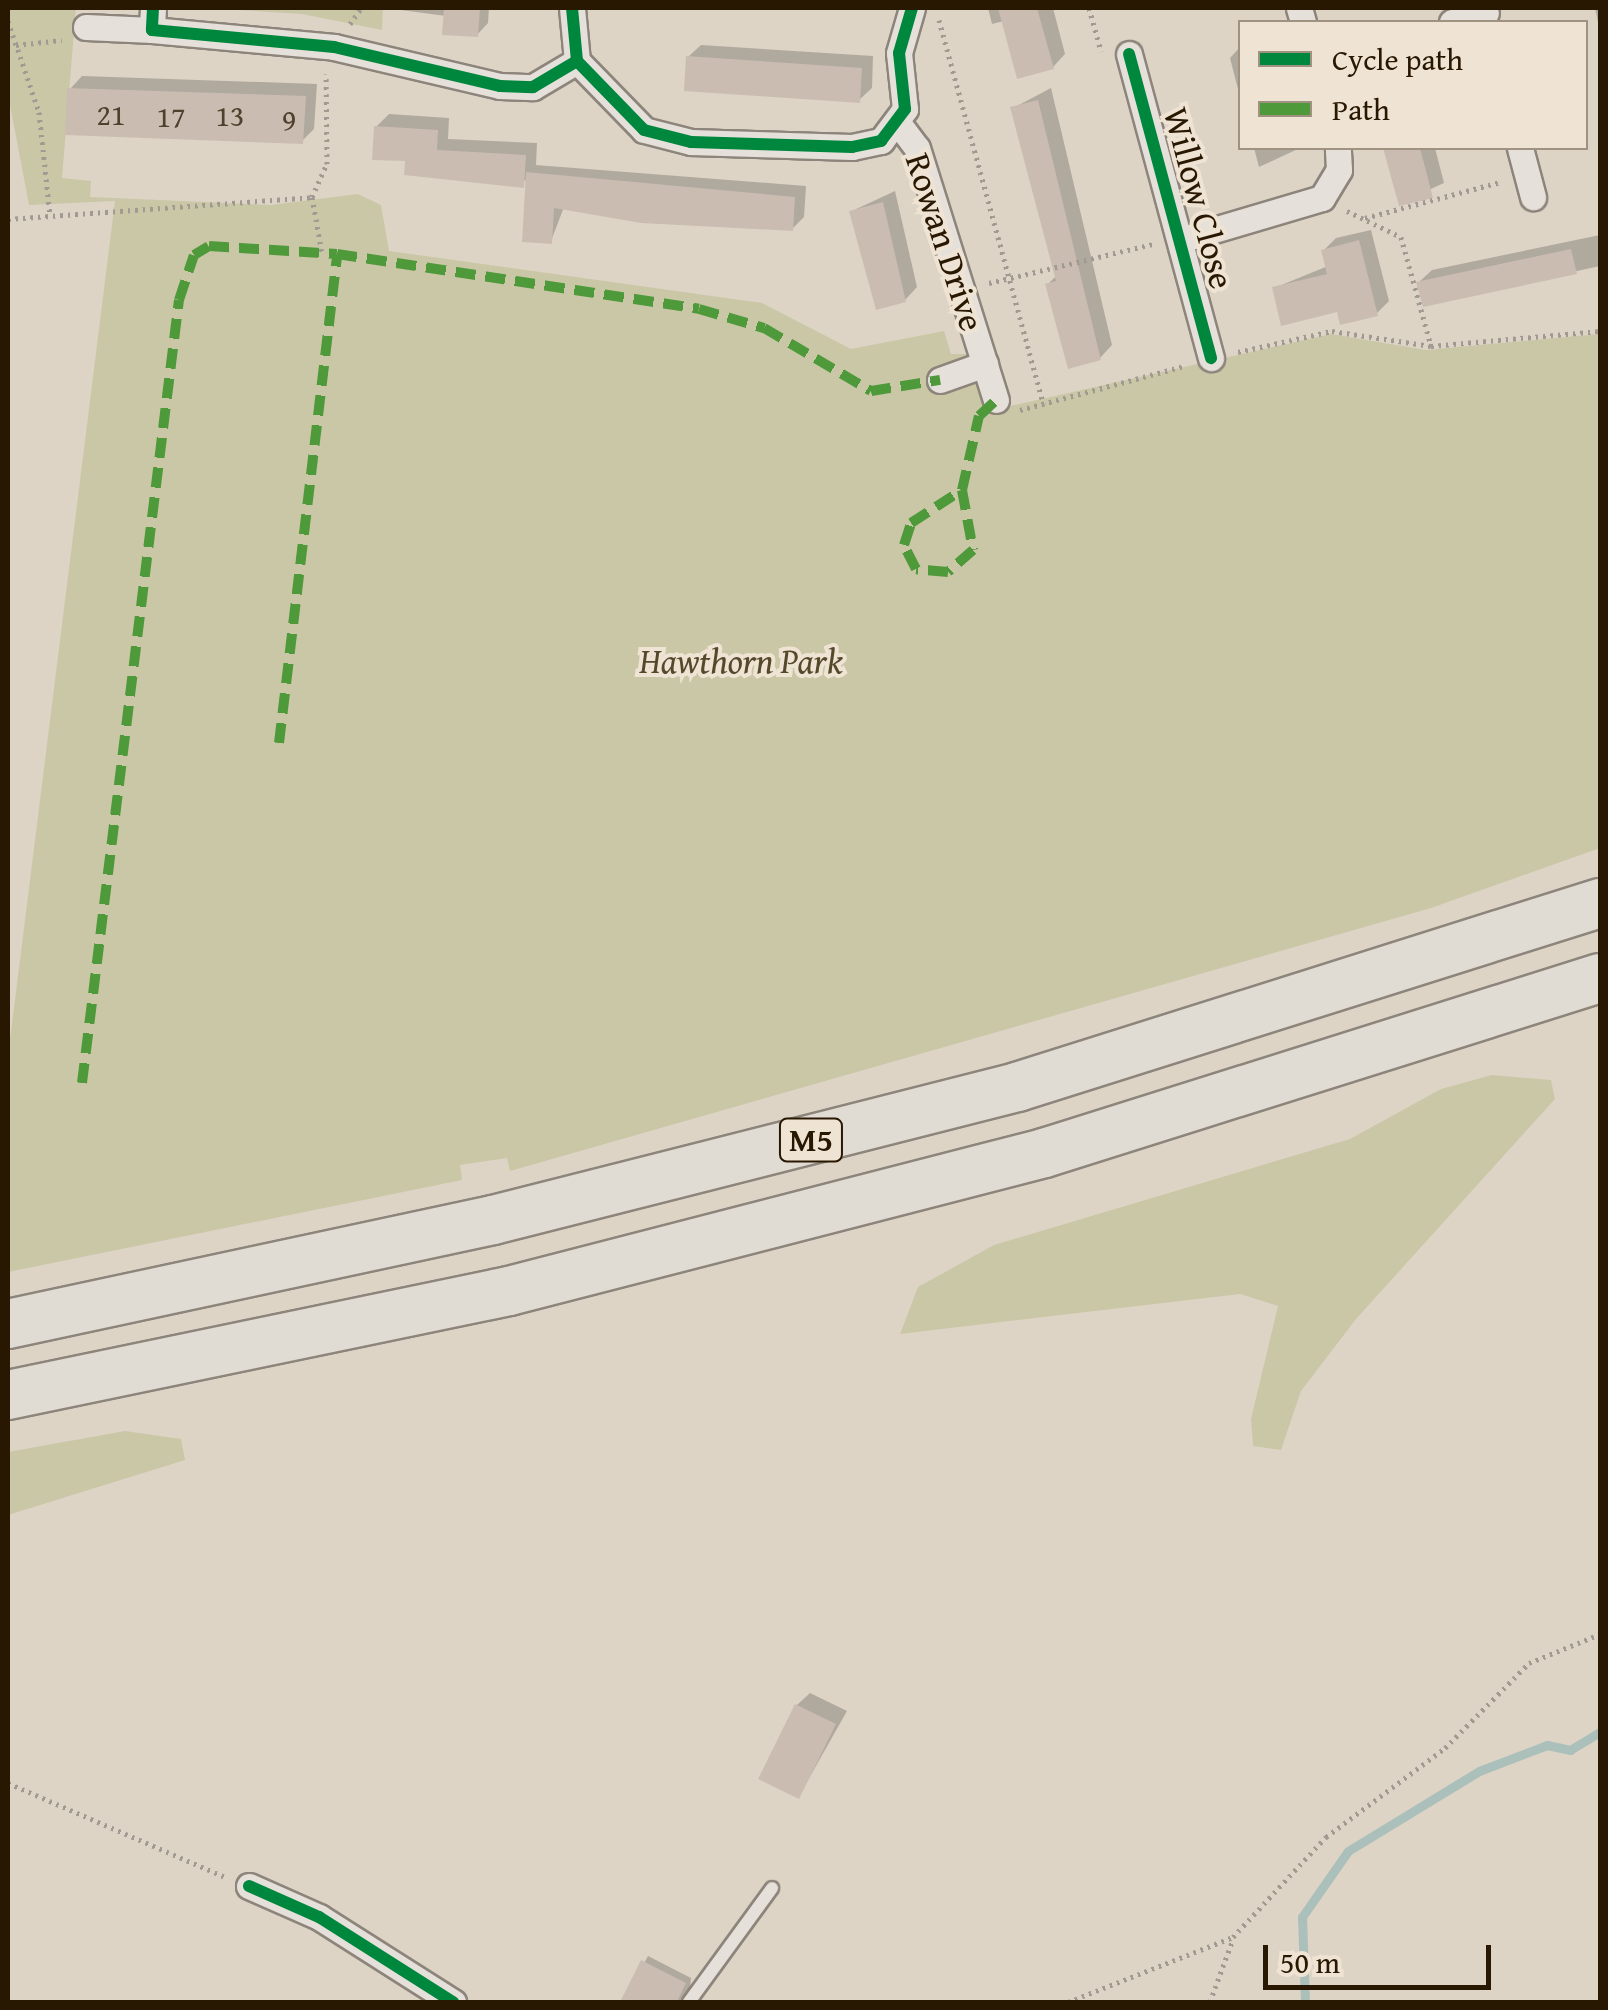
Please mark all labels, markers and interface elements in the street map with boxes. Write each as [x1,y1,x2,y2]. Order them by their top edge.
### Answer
legend [1238,20,1588,150]
text: Cycle path [1332,37,1463,81]
text: Path [1332,87,1390,131]
house number: 21 [97,96,125,132]
house number: 13 [216,97,244,133]
house number: 17 [157,98,185,134]
house number: 9 [282,101,296,137]
street label: Willow Close [1155,103,1243,293]
street label: Rowan Drive [897,148,993,336]
park label: Hawthorn Park [639,640,843,682]
road number: M5 [778,1113,844,1167]
scale bar [1268,1925,1496,1987]
text: 50 m [1280,1940,1340,1984]

